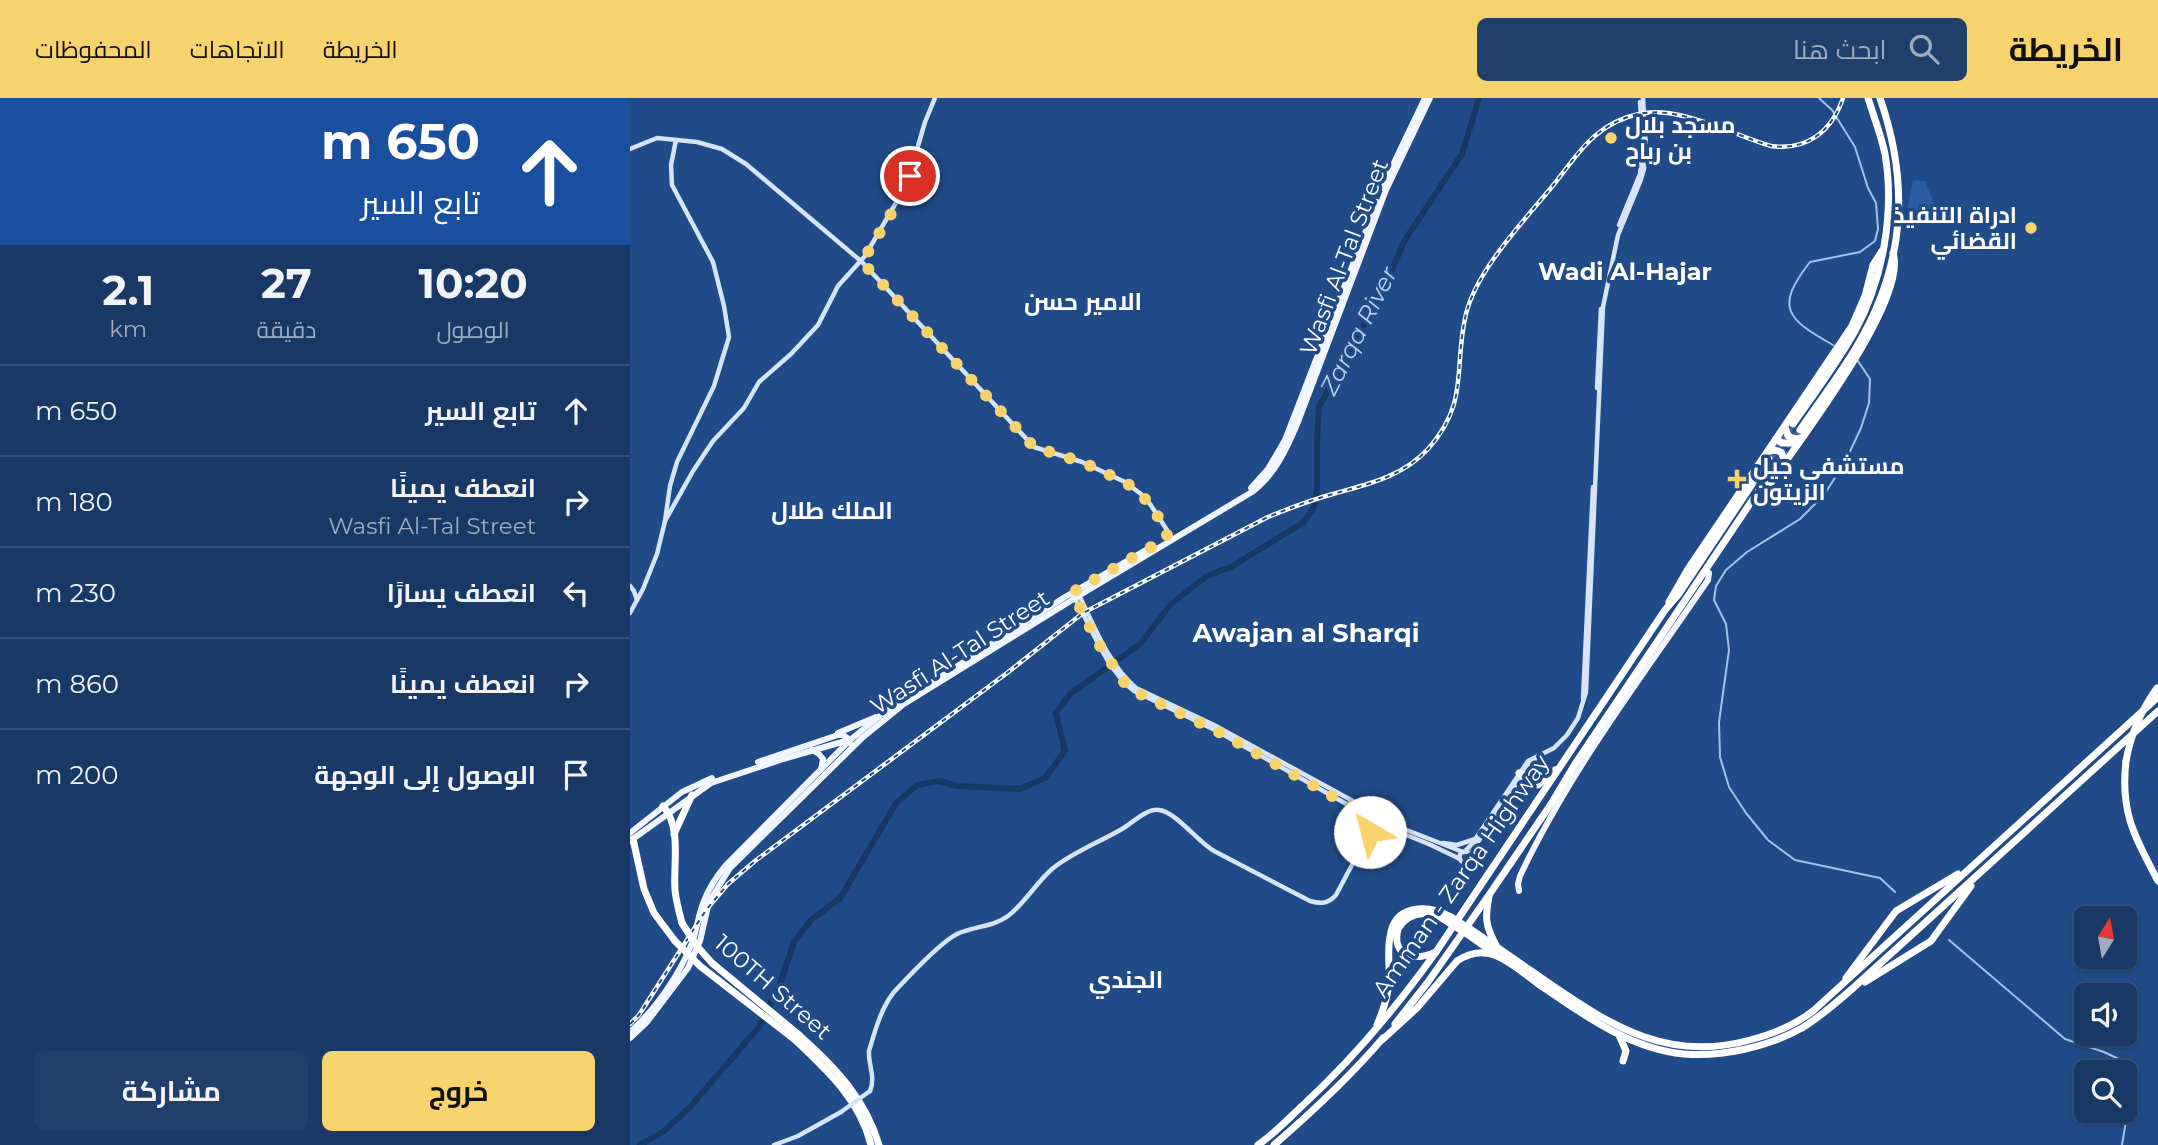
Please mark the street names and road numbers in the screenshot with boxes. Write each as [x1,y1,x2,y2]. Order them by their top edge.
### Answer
street label: Wasfi Al-Tal Street [1294,155,1394,359]
street label: Wasfi Al-Tal Street [865,584,1055,720]
street label: Amman - Zarqa Highway [1367,749,1556,1002]
street label: 100TH Street [709,929,837,1045]

